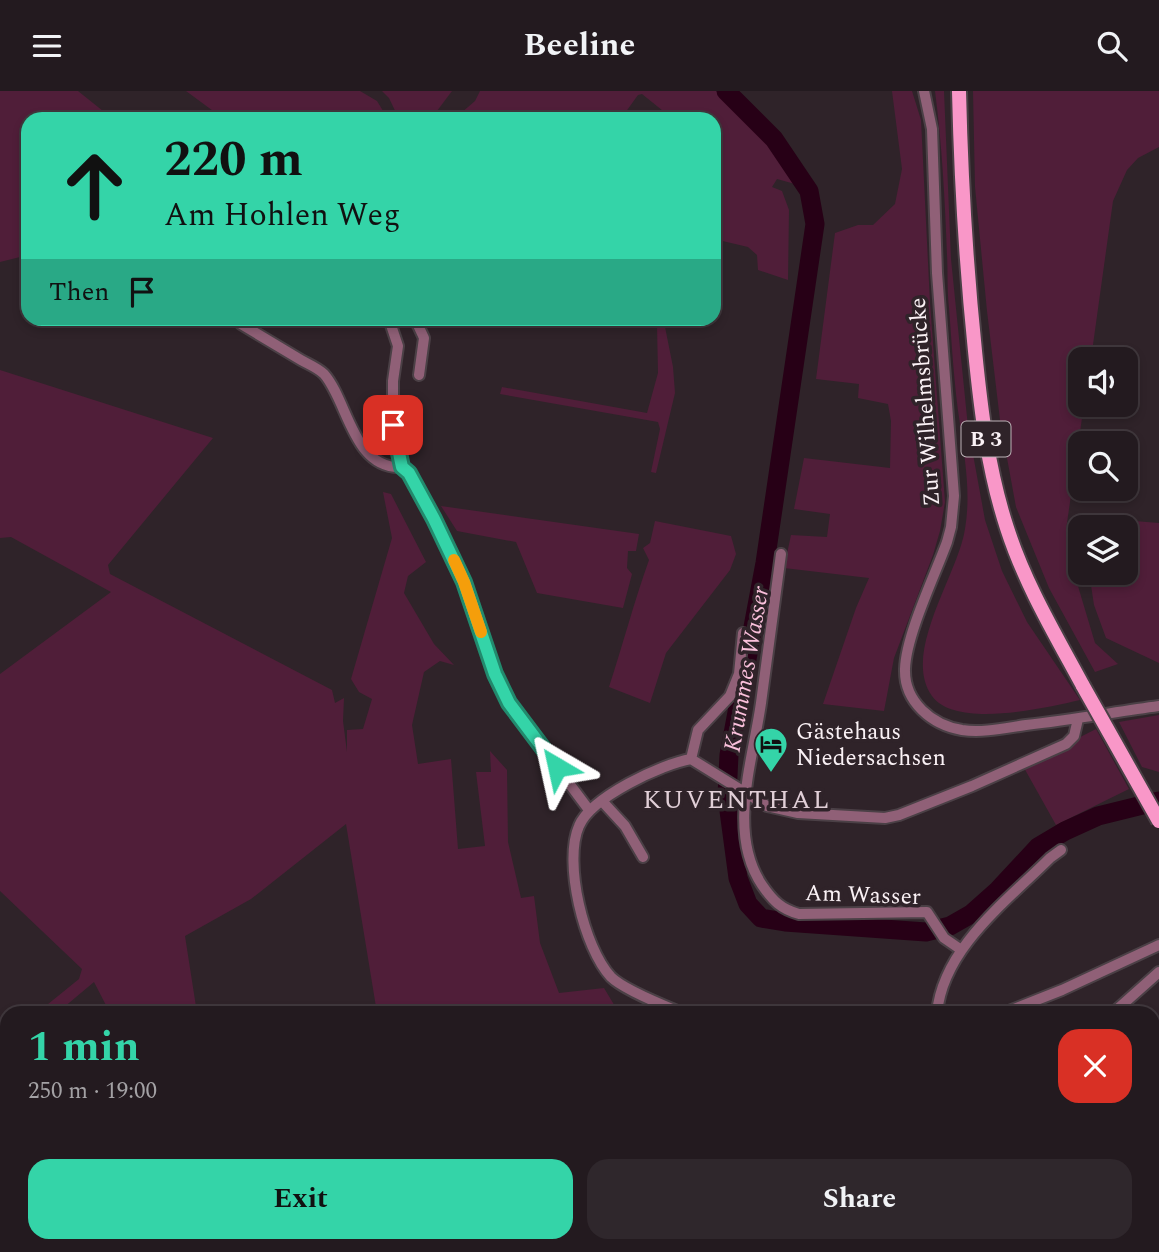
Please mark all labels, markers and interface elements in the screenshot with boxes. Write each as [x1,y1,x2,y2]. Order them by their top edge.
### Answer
text: Beeline [524,21,635,70]
icon: menu [28,27,66,65]
icon: search [1093,27,1131,65]
text: 220 m [164,123,303,198]
icon: ahead [49,140,140,231]
text: Am Hohlen Weg [164,191,401,240]
text: Then [49,272,109,312]
icon: arrive [123,273,161,311]
street label: Zur Wilhelmsbrücke [901,296,950,507]
map controls [1068,347,1138,585]
button: sound [1068,347,1138,417]
pin [363,395,423,455]
icon: arrive [374,406,412,444]
road number: B 3 [962,421,1010,457]
button: search [1068,431,1138,501]
button: layers [1068,515,1138,585]
water label: Krummes Wasser [715,583,779,755]
place label: Gästehaus Niedersachsen [796,715,946,776]
hotel icon: Gästehaus Niedersachsen [752,725,790,774]
position arrow [520,730,594,804]
district label: KUVENTHAL [643,780,831,820]
street label: Am Wasser [804,876,922,915]
text: 1 min [28,1016,140,1079]
button: close [1058,1029,1132,1103]
text: 250 m · 19:00 [28,1074,157,1109]
button: Exit [28,1159,573,1239]
button: Share [587,1159,1132,1239]

